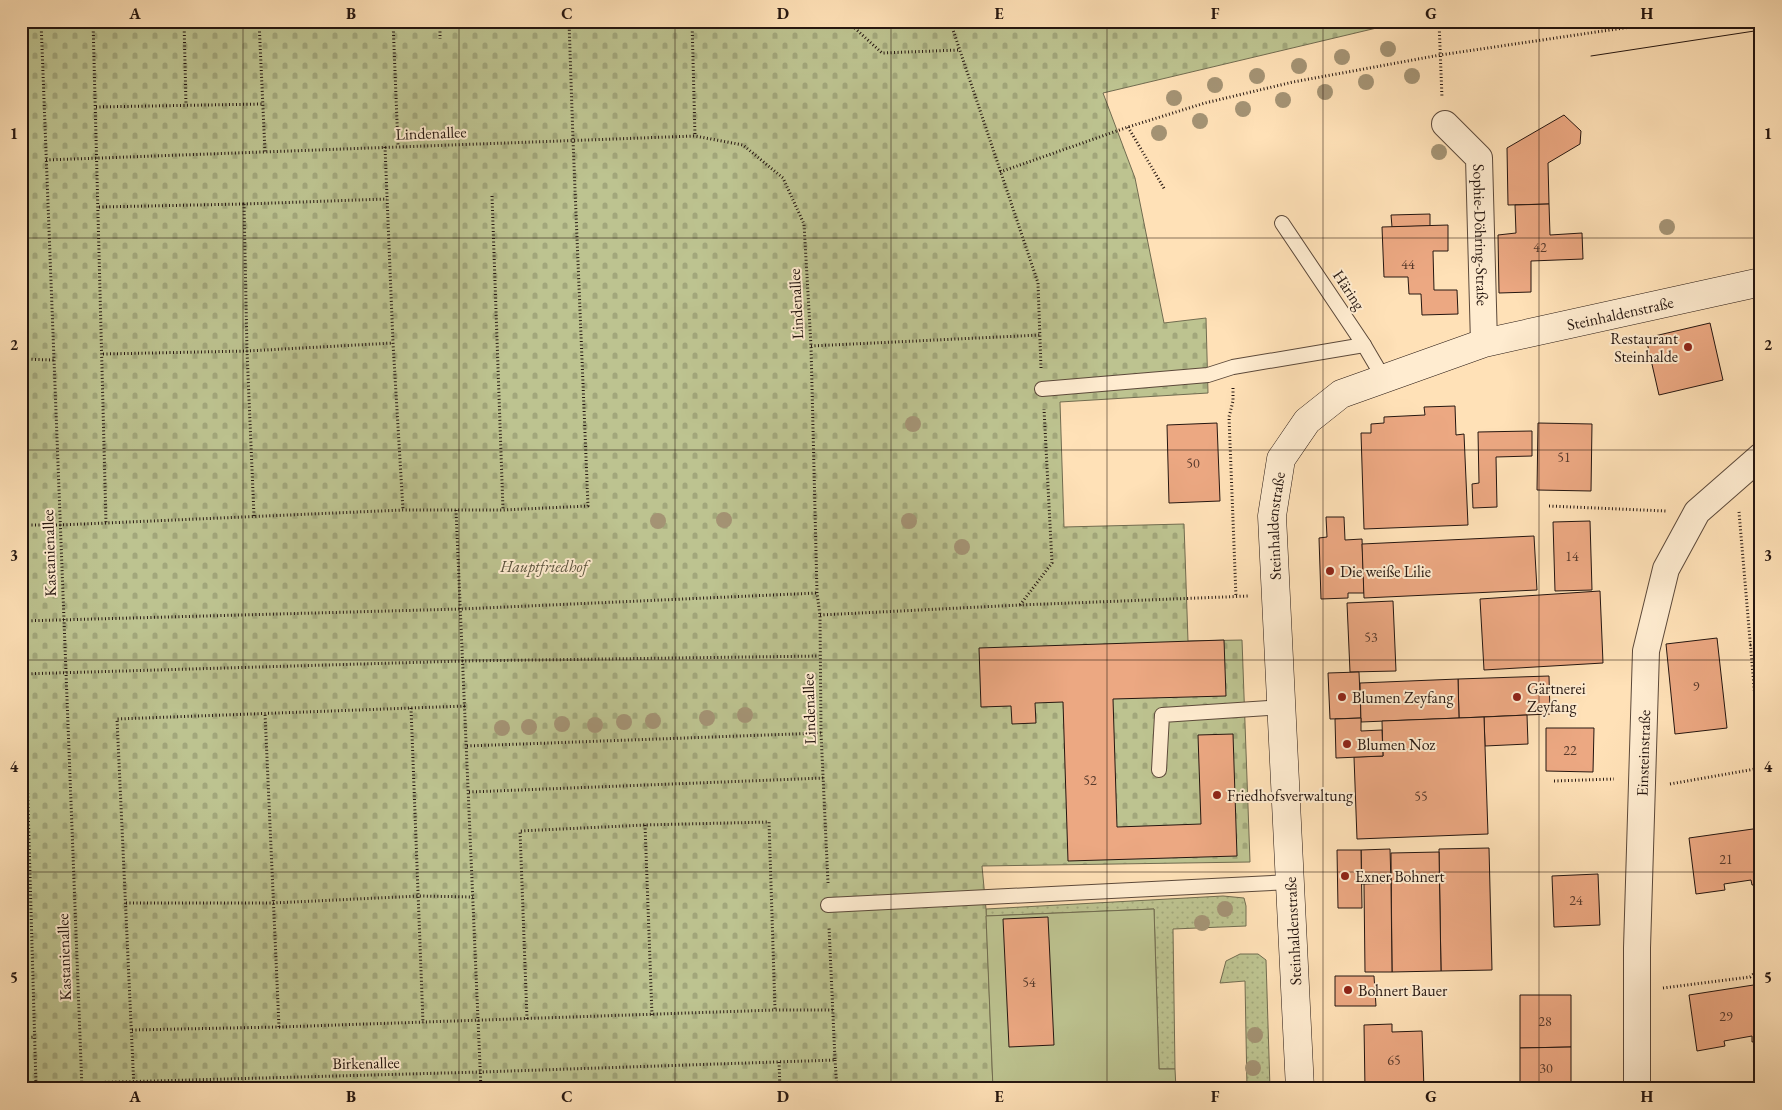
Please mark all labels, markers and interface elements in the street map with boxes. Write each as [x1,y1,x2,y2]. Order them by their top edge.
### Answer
text: A [128,3,141,24]
text: B [346,3,356,24]
text: C [561,3,573,24]
text: D [777,3,789,24]
text: E [994,3,1004,24]
text: F [1211,3,1220,24]
text: G [1425,3,1437,24]
text: H [1641,3,1654,24]
street label: Lindenallee [395,121,467,145]
text: 1 [10,123,18,144]
text: 1 [1764,123,1772,144]
street label: Sophie-Döhring-Straße [1469,164,1493,306]
house number: 42 [1533,238,1547,256]
house number: 44 [1401,255,1415,273]
street label: Häring [1328,266,1371,315]
street label: Lindenallee [784,268,808,340]
street label: Steinhaldenstraße [1565,291,1675,335]
place label: Restaurant Steinhalde [1610,328,1678,367]
text: 2 [10,334,19,355]
text: 2 [1764,334,1773,355]
marker: Restaurant Steinhalde [1682,341,1694,353]
house number: 51 [1557,448,1571,466]
house number: 50 [1186,454,1200,472]
street label: Steinhaldenstraße [1262,470,1289,580]
street label: Kastanienallee [37,509,61,597]
text: 3 [10,545,18,566]
text: 3 [1764,545,1772,566]
house number: 14 [1565,547,1579,565]
park label: Hauptfriedhof [499,556,592,577]
place label: Die weiße Lilie [1340,561,1431,582]
marker: Die weiße Lilie [1324,565,1336,577]
house number: 53 [1364,628,1378,646]
street label: Lindenallee [797,673,821,745]
house number: 9 [1693,677,1700,695]
place label: Gärtnerei Zeyfang [1527,678,1586,717]
place label: Blumen Zeyfang [1352,687,1454,708]
marker: Blumen Zeyfang [1336,691,1348,703]
marker: Gärtnerei Zeyfang [1511,691,1523,703]
street label: Einsteinstraße [1631,710,1655,797]
place label: Blumen Noz [1357,734,1435,755]
marker: Blumen Noz [1341,738,1353,750]
house number: 22 [1563,741,1577,759]
text: 4 [10,756,19,777]
text: 4 [1764,756,1773,777]
house number: 52 [1083,771,1097,789]
place label: Friedhofsverwaltung [1227,785,1354,806]
house number: 55 [1414,787,1428,805]
marker: Friedhofsverwaltung [1211,789,1223,801]
house number: 21 [1719,850,1733,868]
place label: Exner Bohnert [1355,866,1445,887]
marker: Exner Bohnert [1339,870,1351,882]
street label: Steinhaldenstraße [1280,876,1306,986]
house number: 24 [1569,891,1583,909]
street label: Kastanienallee [52,913,76,1001]
text: 5 [10,967,18,988]
text: 5 [1764,967,1772,988]
house number: 54 [1022,973,1036,991]
place label: Bohnert Bauer [1358,980,1448,1001]
marker: Bohnert Bauer [1342,984,1354,996]
house number: 29 [1719,1007,1733,1025]
house number: 28 [1538,1012,1552,1030]
house number: 65 [1387,1051,1401,1069]
street label: Birkenallee [332,1052,400,1074]
house number: 30 [1539,1059,1553,1077]
text: A [128,1086,141,1107]
text: B [346,1086,356,1107]
text: C [561,1086,573,1107]
text: D [777,1086,789,1107]
text: E [994,1086,1004,1107]
text: F [1211,1086,1220,1107]
text: G [1425,1086,1437,1107]
text: H [1641,1086,1654,1107]

